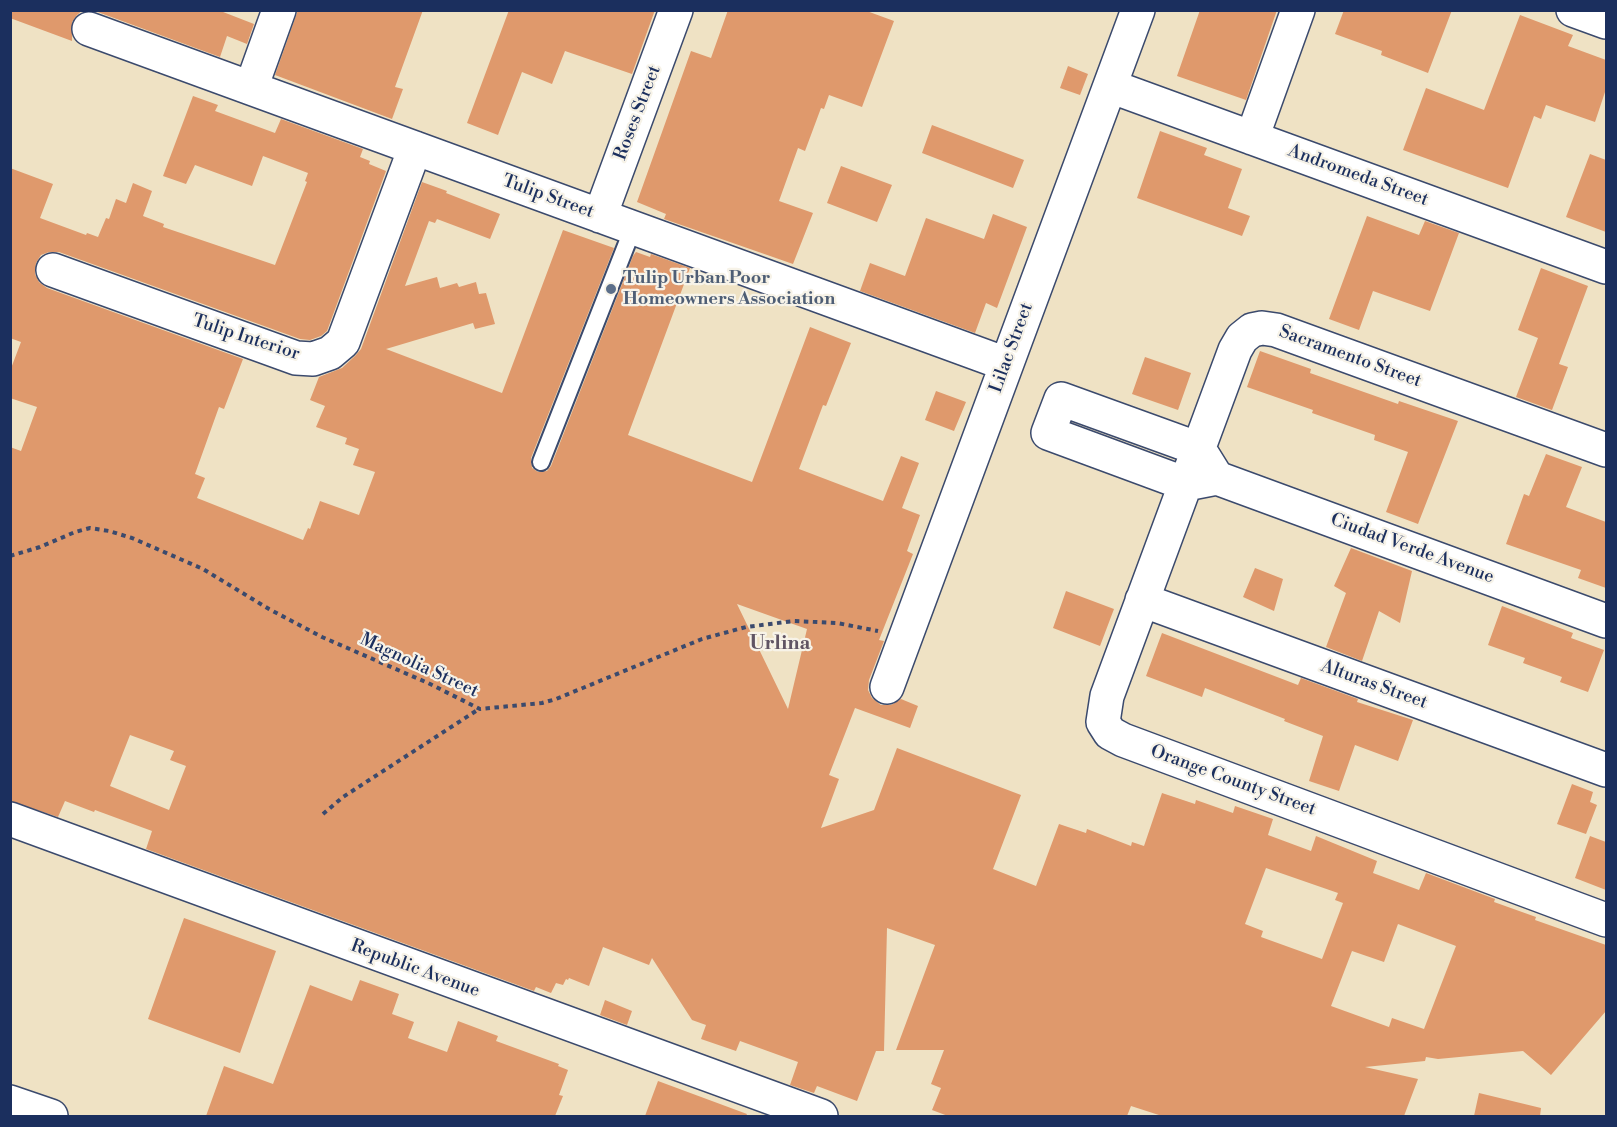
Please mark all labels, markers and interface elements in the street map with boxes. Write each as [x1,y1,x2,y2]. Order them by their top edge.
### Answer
street label: Roses Street [610,63,666,163]
street label: Andromeda Street [1285,141,1431,211]
street label: Tulip Street [499,170,597,224]
place label: Tulip Urban Poor Homeowners Association [623,268,835,310]
marker: Tulip Urban Poor Homeowners Association [604,282,618,296]
street label: Lilac Street [986,300,1038,396]
street label: Tulip Interior [190,310,302,366]
street label: Sacramento Street [1276,321,1424,393]
street label: Ciudad Verde Avenue [1327,509,1497,589]
street label: Magnolia Street [356,629,482,703]
district label: Urlina [750,632,810,656]
street label: Alturas Street [1318,656,1430,714]
street label: Orange County Street [1147,741,1319,821]
street label: Republic Avenue [348,936,482,1002]

